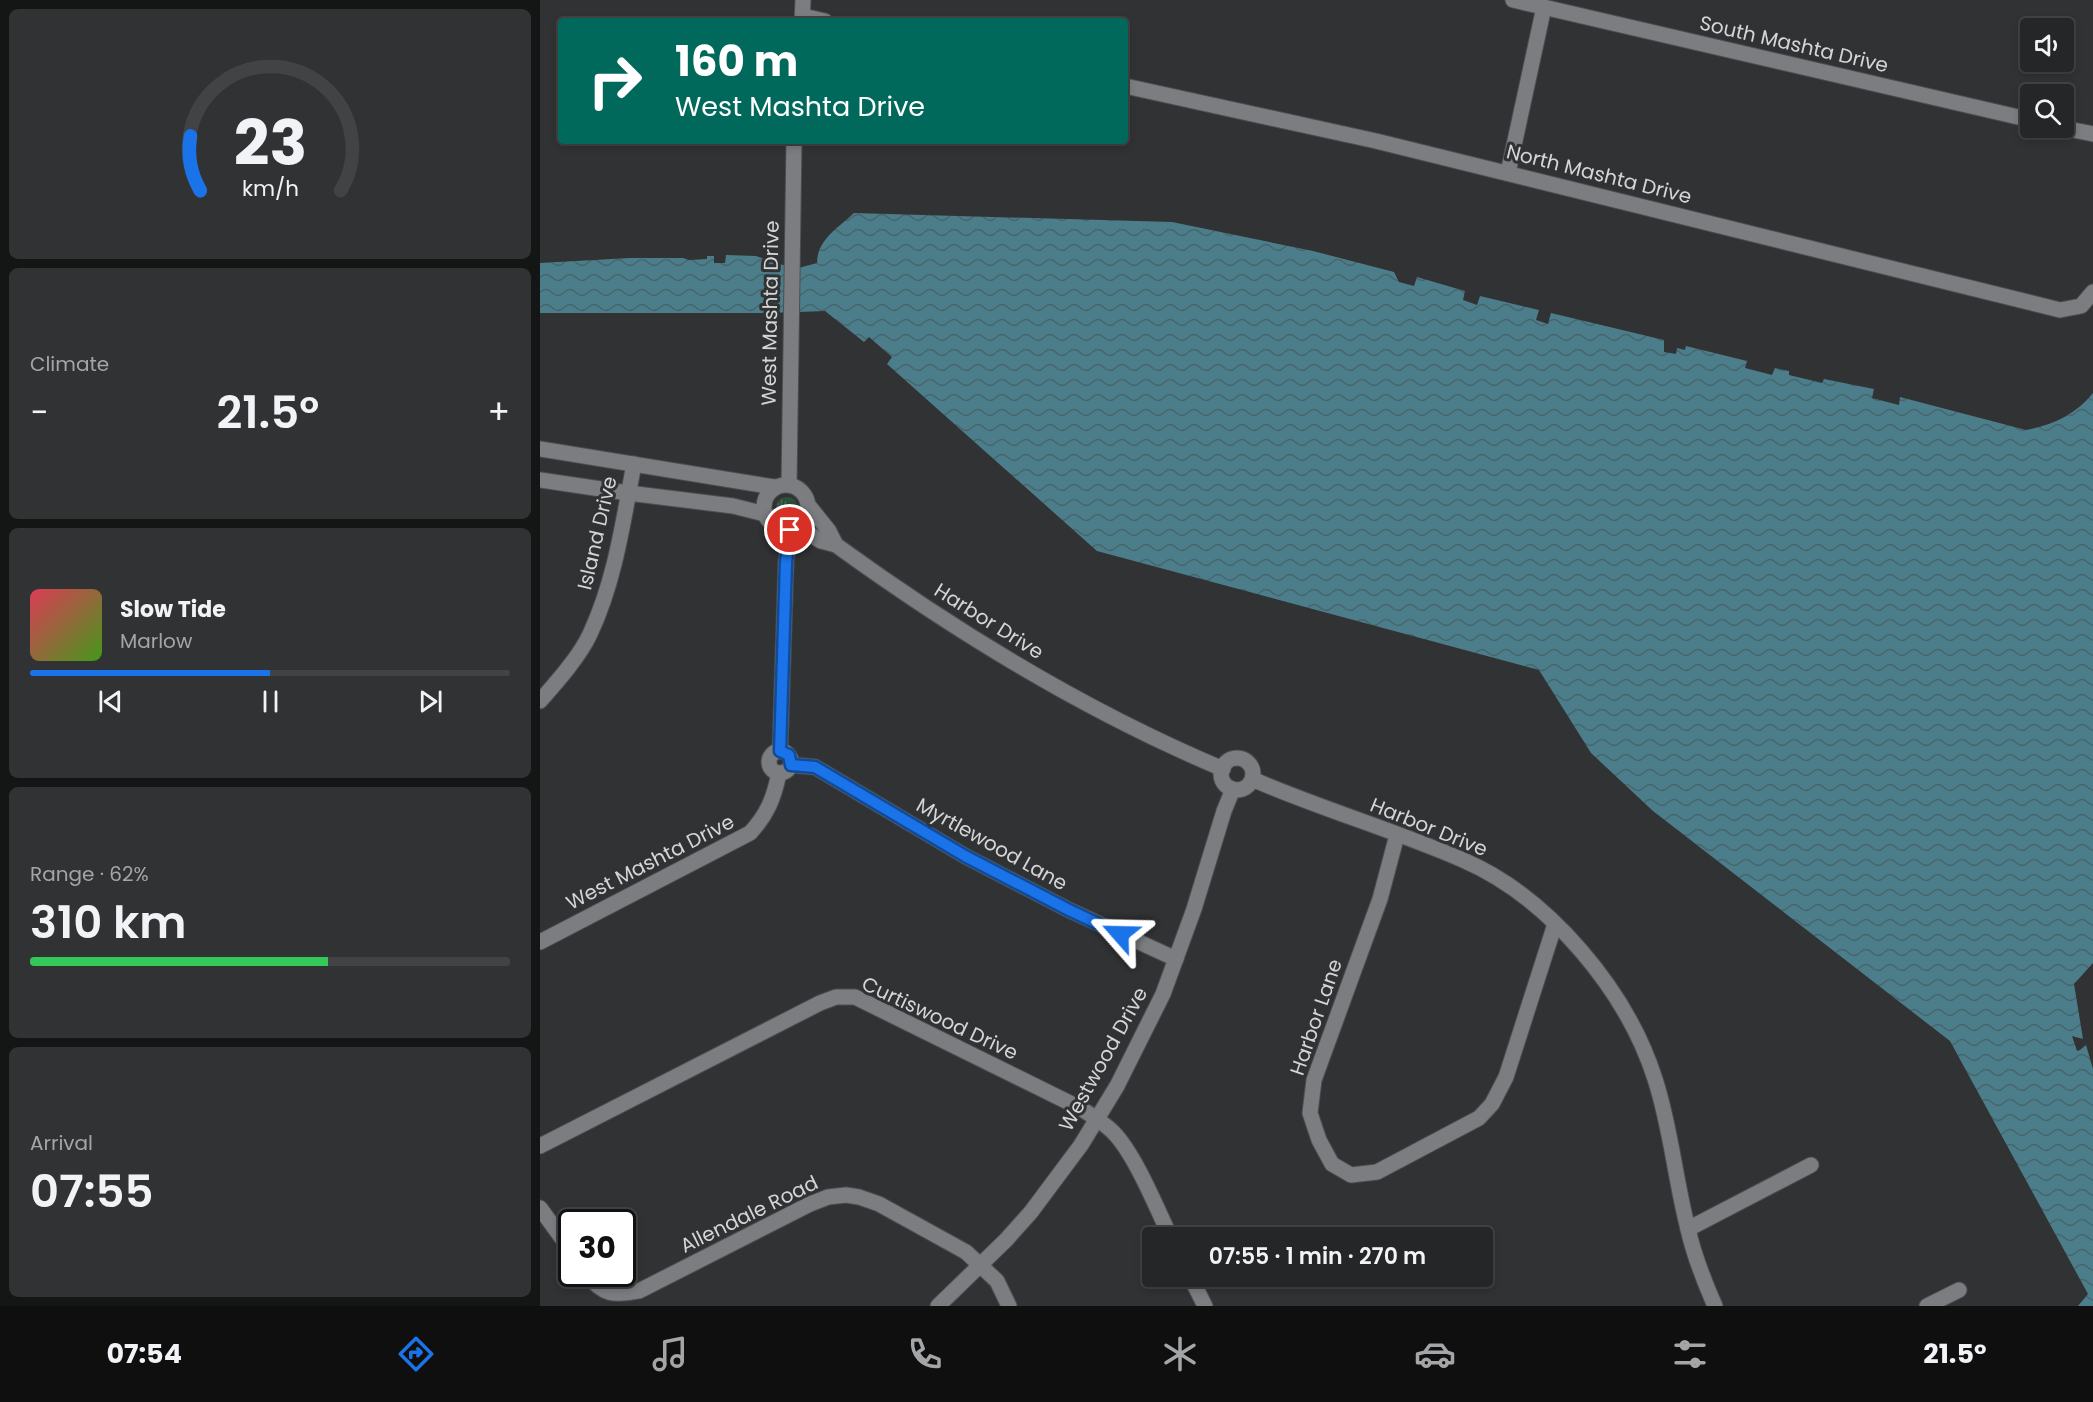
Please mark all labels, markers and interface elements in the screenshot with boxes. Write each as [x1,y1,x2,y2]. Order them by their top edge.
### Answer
street label: South Mashta Drive [1697,9,1891,79]
map controls [2020,18,2074,138]
button: sound [2020,18,2074,72]
text: 160 m [675,32,798,91]
icon: right [576,42,654,120]
button: search [2020,84,2074,138]
text: West Mashta Drive [675,88,925,125]
text: 23 [233,99,307,187]
street label: North Mashta Drive [1503,137,1695,211]
text: km/h [241,174,299,205]
street label: West Mashta Drive [754,220,786,406]
text: Climate [30,350,109,378]
text: 21.5° [216,381,319,444]
text: − [30,389,48,436]
text: + [487,389,510,436]
street label: Island Drive [570,474,624,592]
pin [764,504,815,555]
icon: arrive [773,513,806,546]
street label: Harbor Drive [929,576,1049,666]
text: Slow Tide [120,594,226,625]
text: Marlow [120,627,192,655]
icon: previous [94,685,127,718]
icon: pause [254,685,287,718]
icon: next [414,685,447,718]
street label: Myrtlewood Lane [911,791,1073,897]
street label: Harbor Drive [1366,791,1492,863]
street label: West Mashta Drive [561,807,739,917]
text: Range · 62% [30,860,149,888]
text: 310 km [30,891,186,954]
position arrow [1088,902,1152,966]
street label: Harbor Lane [1283,955,1349,1079]
street label: Curtiswood Drive [857,970,1023,1066]
street label: Westwood Drive [1052,982,1154,1136]
text: Arrival [30,1129,93,1157]
text: 07:55 [30,1160,154,1223]
street label: Allendale Road [675,1168,823,1260]
speed limit sign: 30 [558,1209,636,1287]
text: 07:55 · 1 min · 270 m [1209,1241,1426,1272]
icon: directions [395,1333,437,1375]
icon: music [649,1333,691,1375]
icon: phone [904,1333,946,1375]
icon: climate [1159,1333,1201,1375]
icon: car [1414,1333,1456,1375]
icon: filters [1669,1333,1711,1375]
text: 07:54 [106,1335,182,1372]
text: 21.5° [1923,1335,1987,1372]

